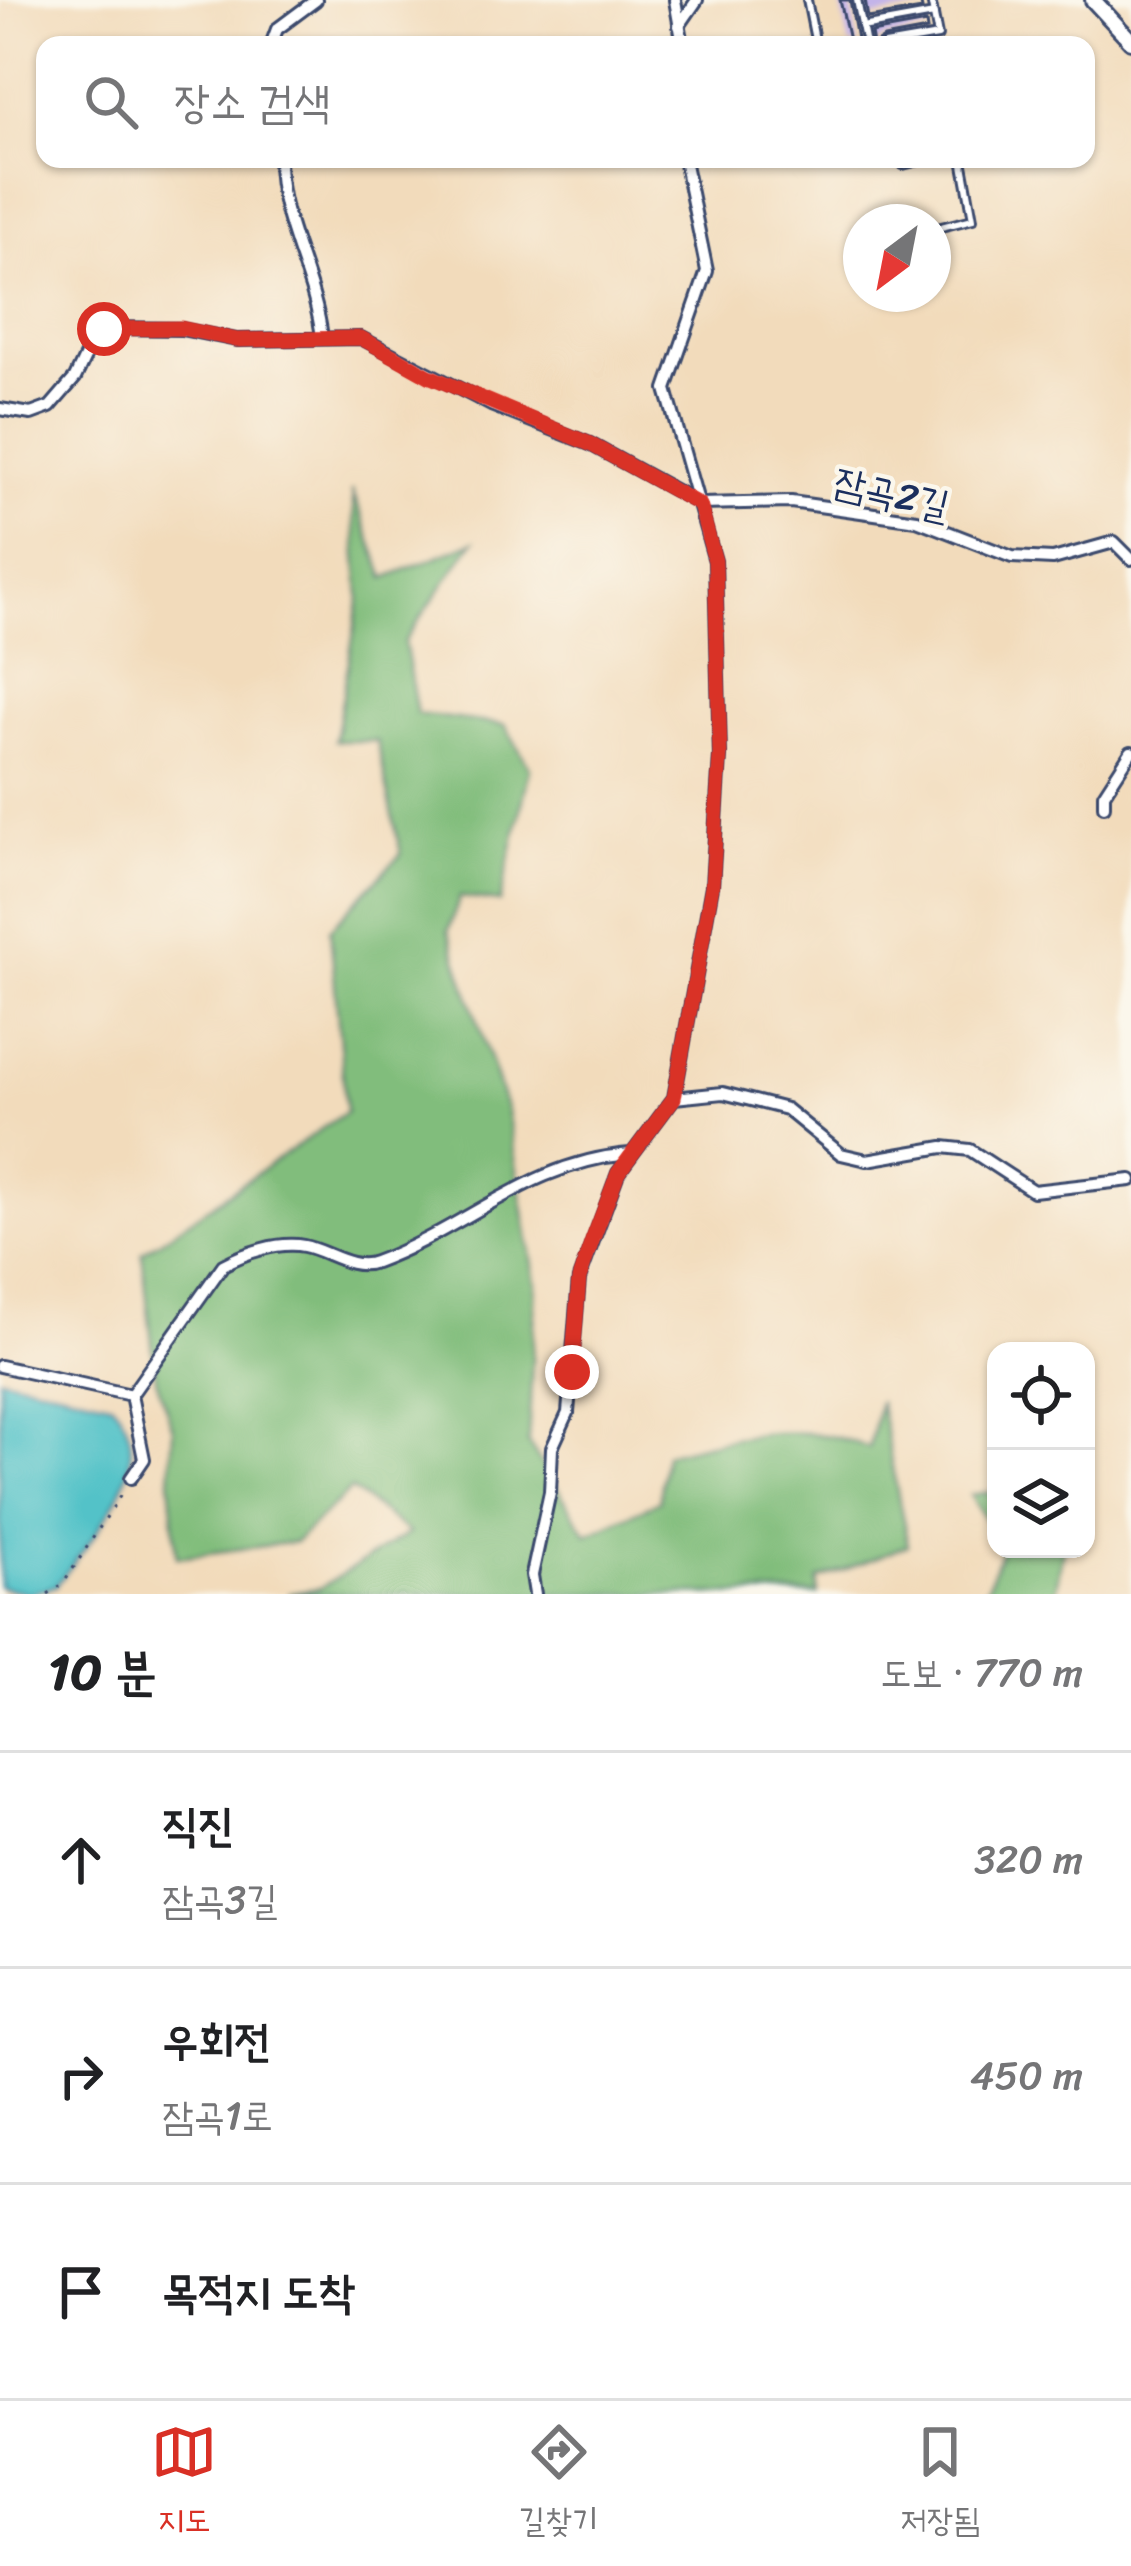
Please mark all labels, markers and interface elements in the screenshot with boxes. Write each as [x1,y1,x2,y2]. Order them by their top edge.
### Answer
search box [36,36,1095,168]
text: 장소 검색 [174,62,331,142]
icon: search [78,69,144,135]
north arrow [843,204,951,312]
route start [77,302,131,356]
street label: 잠곡2길 [827,446,957,540]
map controls [987,1342,1095,1558]
button: locate [987,1342,1095,1450]
route end [545,1345,599,1399]
button: layers [987,1450,1095,1558]
text: 10 분 [48,1627,156,1717]
text: 도보 · 770 m [880,1638,1083,1707]
text: 직진 [162,1785,234,1865]
text: 320 m [974,1825,1083,1894]
icon: ahead [48,1827,114,1893]
text: 잠곡3길 [162,1865,278,1934]
text: 우회전 [162,2001,271,2081]
text: 450 m [970,2041,1083,2110]
icon: right [48,2043,114,2109]
text: 잠곡1로 [162,2081,273,2150]
text: 목적지 도착 [162,2252,355,2332]
icon: arrive [48,2259,114,2325]
tab: 지도 [151,2419,217,2549]
tab: 길찾기 [519,2419,598,2549]
tab: 저장됨 [900,2419,980,2549]

